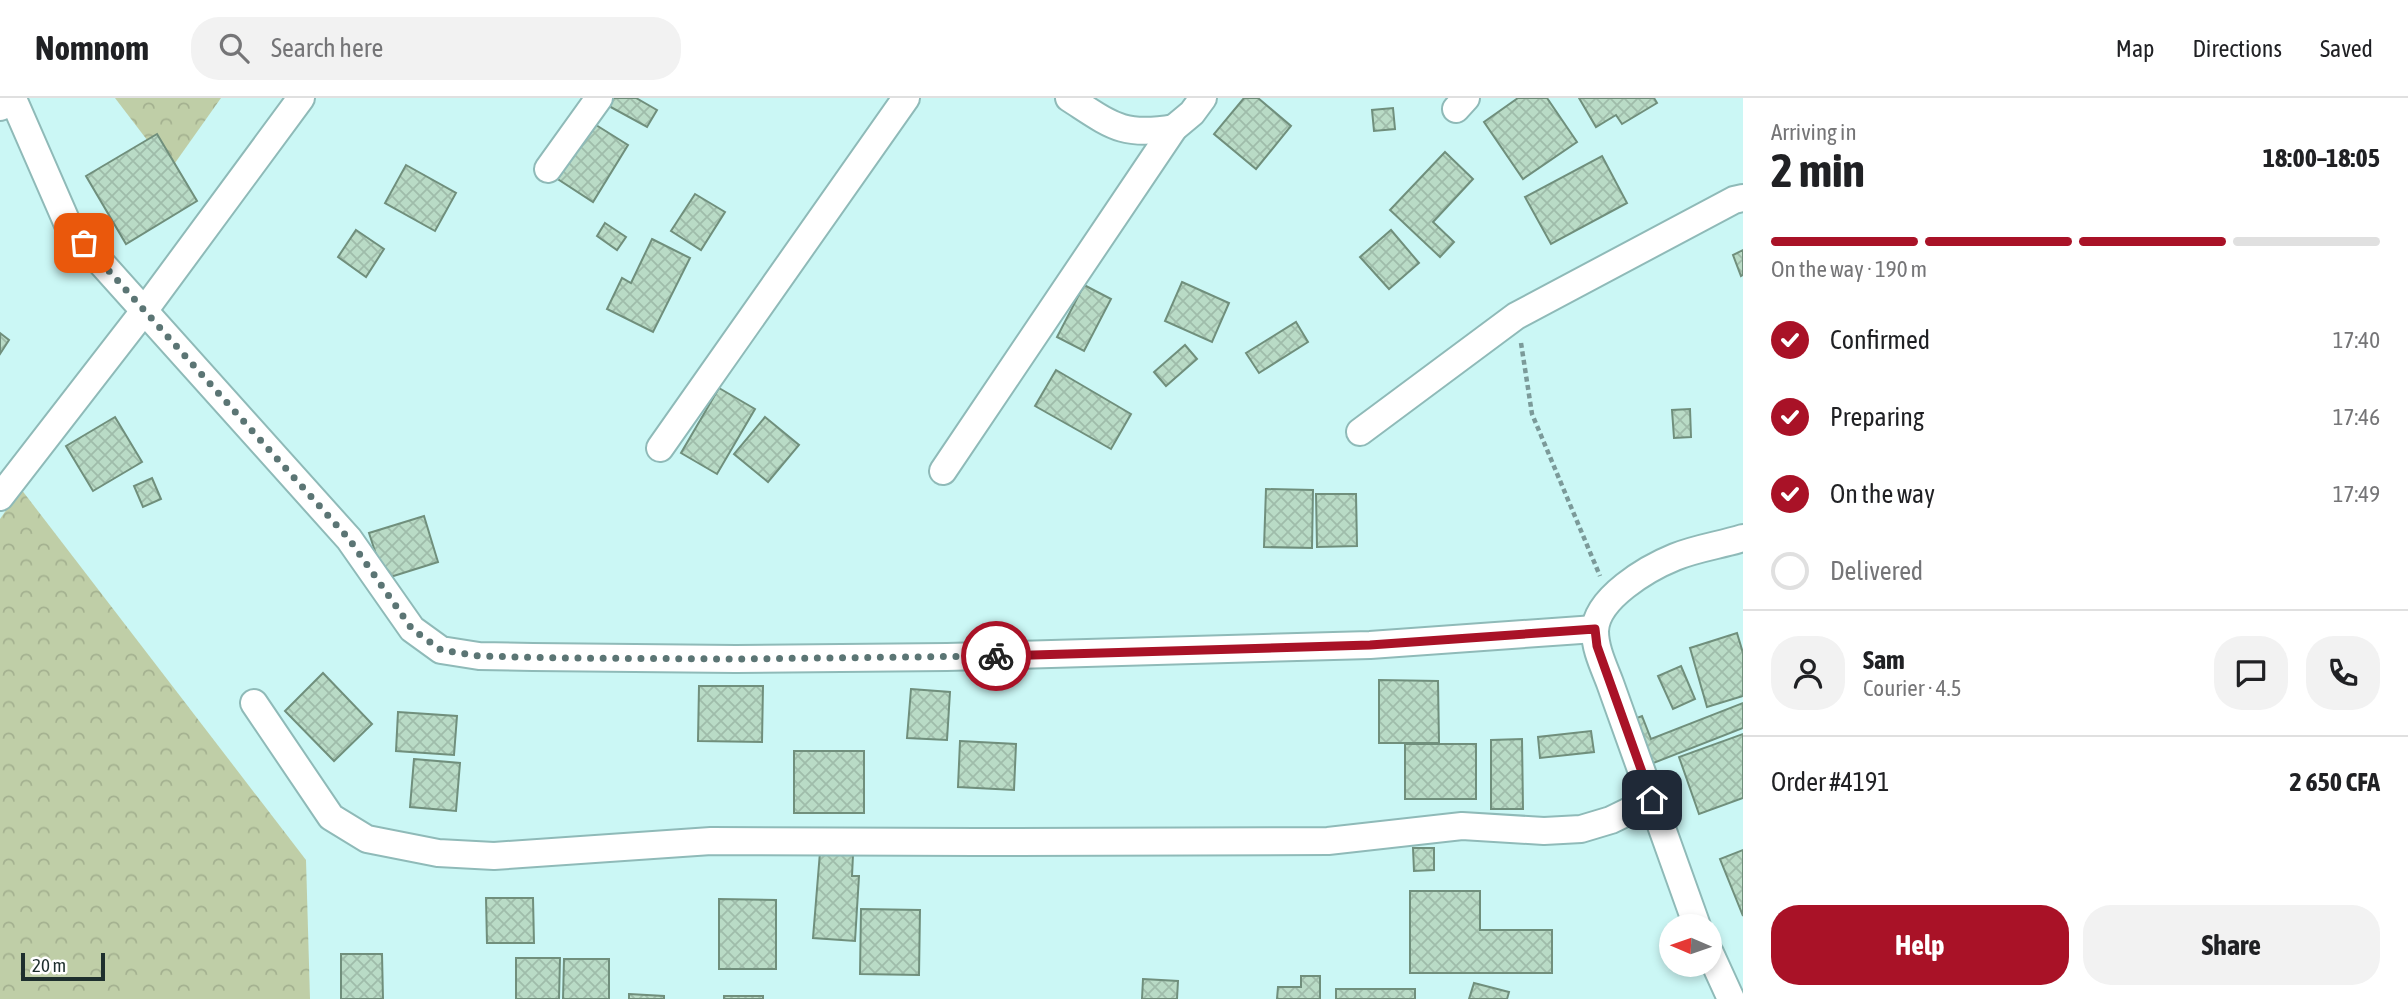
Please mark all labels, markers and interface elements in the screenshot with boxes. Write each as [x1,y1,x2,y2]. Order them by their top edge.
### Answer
search box [191,17,681,80]
text: Nomnom [35,29,149,67]
icon: search [215,29,253,67]
text: Search here [271,33,383,63]
text: Map [2116,35,2154,62]
text: Directions [2192,35,2282,62]
text: Saved [2320,35,2373,62]
text: Arriving in [1771,119,1857,145]
text: 18:00–18:05 [2263,143,2380,173]
text: 2 min [1771,144,1865,197]
pin [54,213,114,273]
icon: bag [65,224,103,262]
text: On the way · 190 m [1771,256,1927,282]
icon: check [1771,321,1809,359]
text: Confirmed [1830,325,1930,355]
text: 17:40 [2333,327,2380,353]
icon: check [1771,398,1809,436]
text: Preparing [1830,402,1924,432]
text: 17:46 [2333,404,2380,430]
icon: check [1771,475,1809,513]
text: On the way [1830,479,1935,509]
text: 17:49 [2333,481,2380,507]
text: Delivered [1830,556,1923,586]
courier [961,621,1031,691]
button: person [1771,636,1845,710]
button: chat [2214,636,2288,710]
button: phone [2306,636,2380,710]
icon: bike [977,637,1015,675]
text: Sam [1863,645,1905,675]
text: Courier · 4.5 [1863,675,1962,701]
text: Order #4191 [1771,767,1890,797]
text: 2 650 CFA [2290,767,2380,797]
pin [1622,770,1682,830]
icon: home [1633,781,1671,819]
button: Help [1771,905,2069,985]
button: Share [2083,905,2380,985]
north arrow [1659,914,1722,976]
map controls [1659,914,1722,977]
scale bar [21,950,105,982]
text: 20 m [32,954,66,976]

